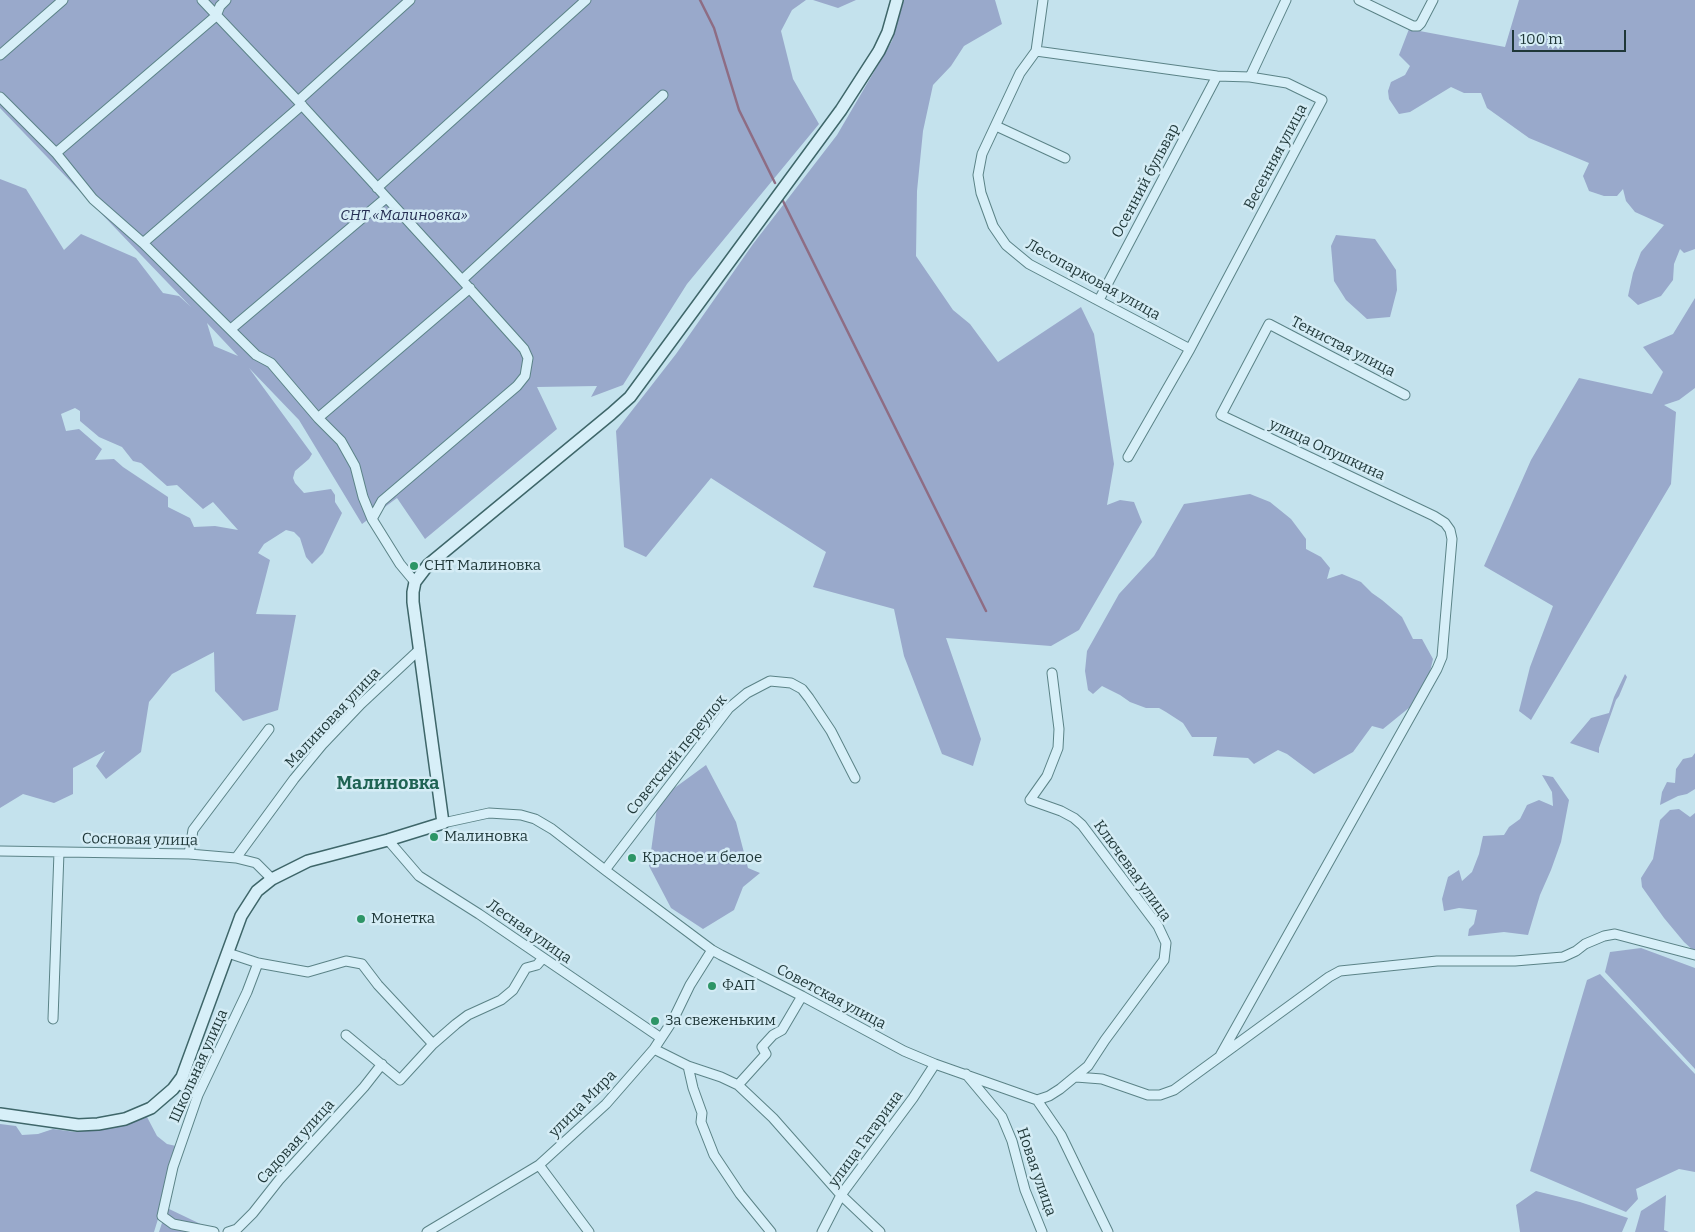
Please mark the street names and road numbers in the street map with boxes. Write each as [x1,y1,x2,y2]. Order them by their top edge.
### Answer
street label: Весенняя улица [1241,101,1311,213]
street label: Осенний бульвар [1108,121,1184,241]
street label: Лесопарковая улица [1023,236,1163,324]
street label: Тенистая улица [1288,313,1398,381]
street label: улица Опушкина [1266,415,1388,485]
street label: Малиновая улица [282,664,384,772]
street label: Советский переулок [623,691,731,819]
street label: Ключевая улица [1089,817,1175,925]
street label: Сосновая улица [82,830,198,850]
street label: Лесная улица [483,896,575,968]
street label: Советская улица [773,961,889,1033]
street label: Школьная улица [166,1007,232,1125]
street label: улица Мира [546,1067,620,1141]
street label: улица Гагарина [825,1087,907,1191]
street label: Садовая улица [253,1096,339,1188]
street label: Новая улица [1012,1125,1060,1219]

